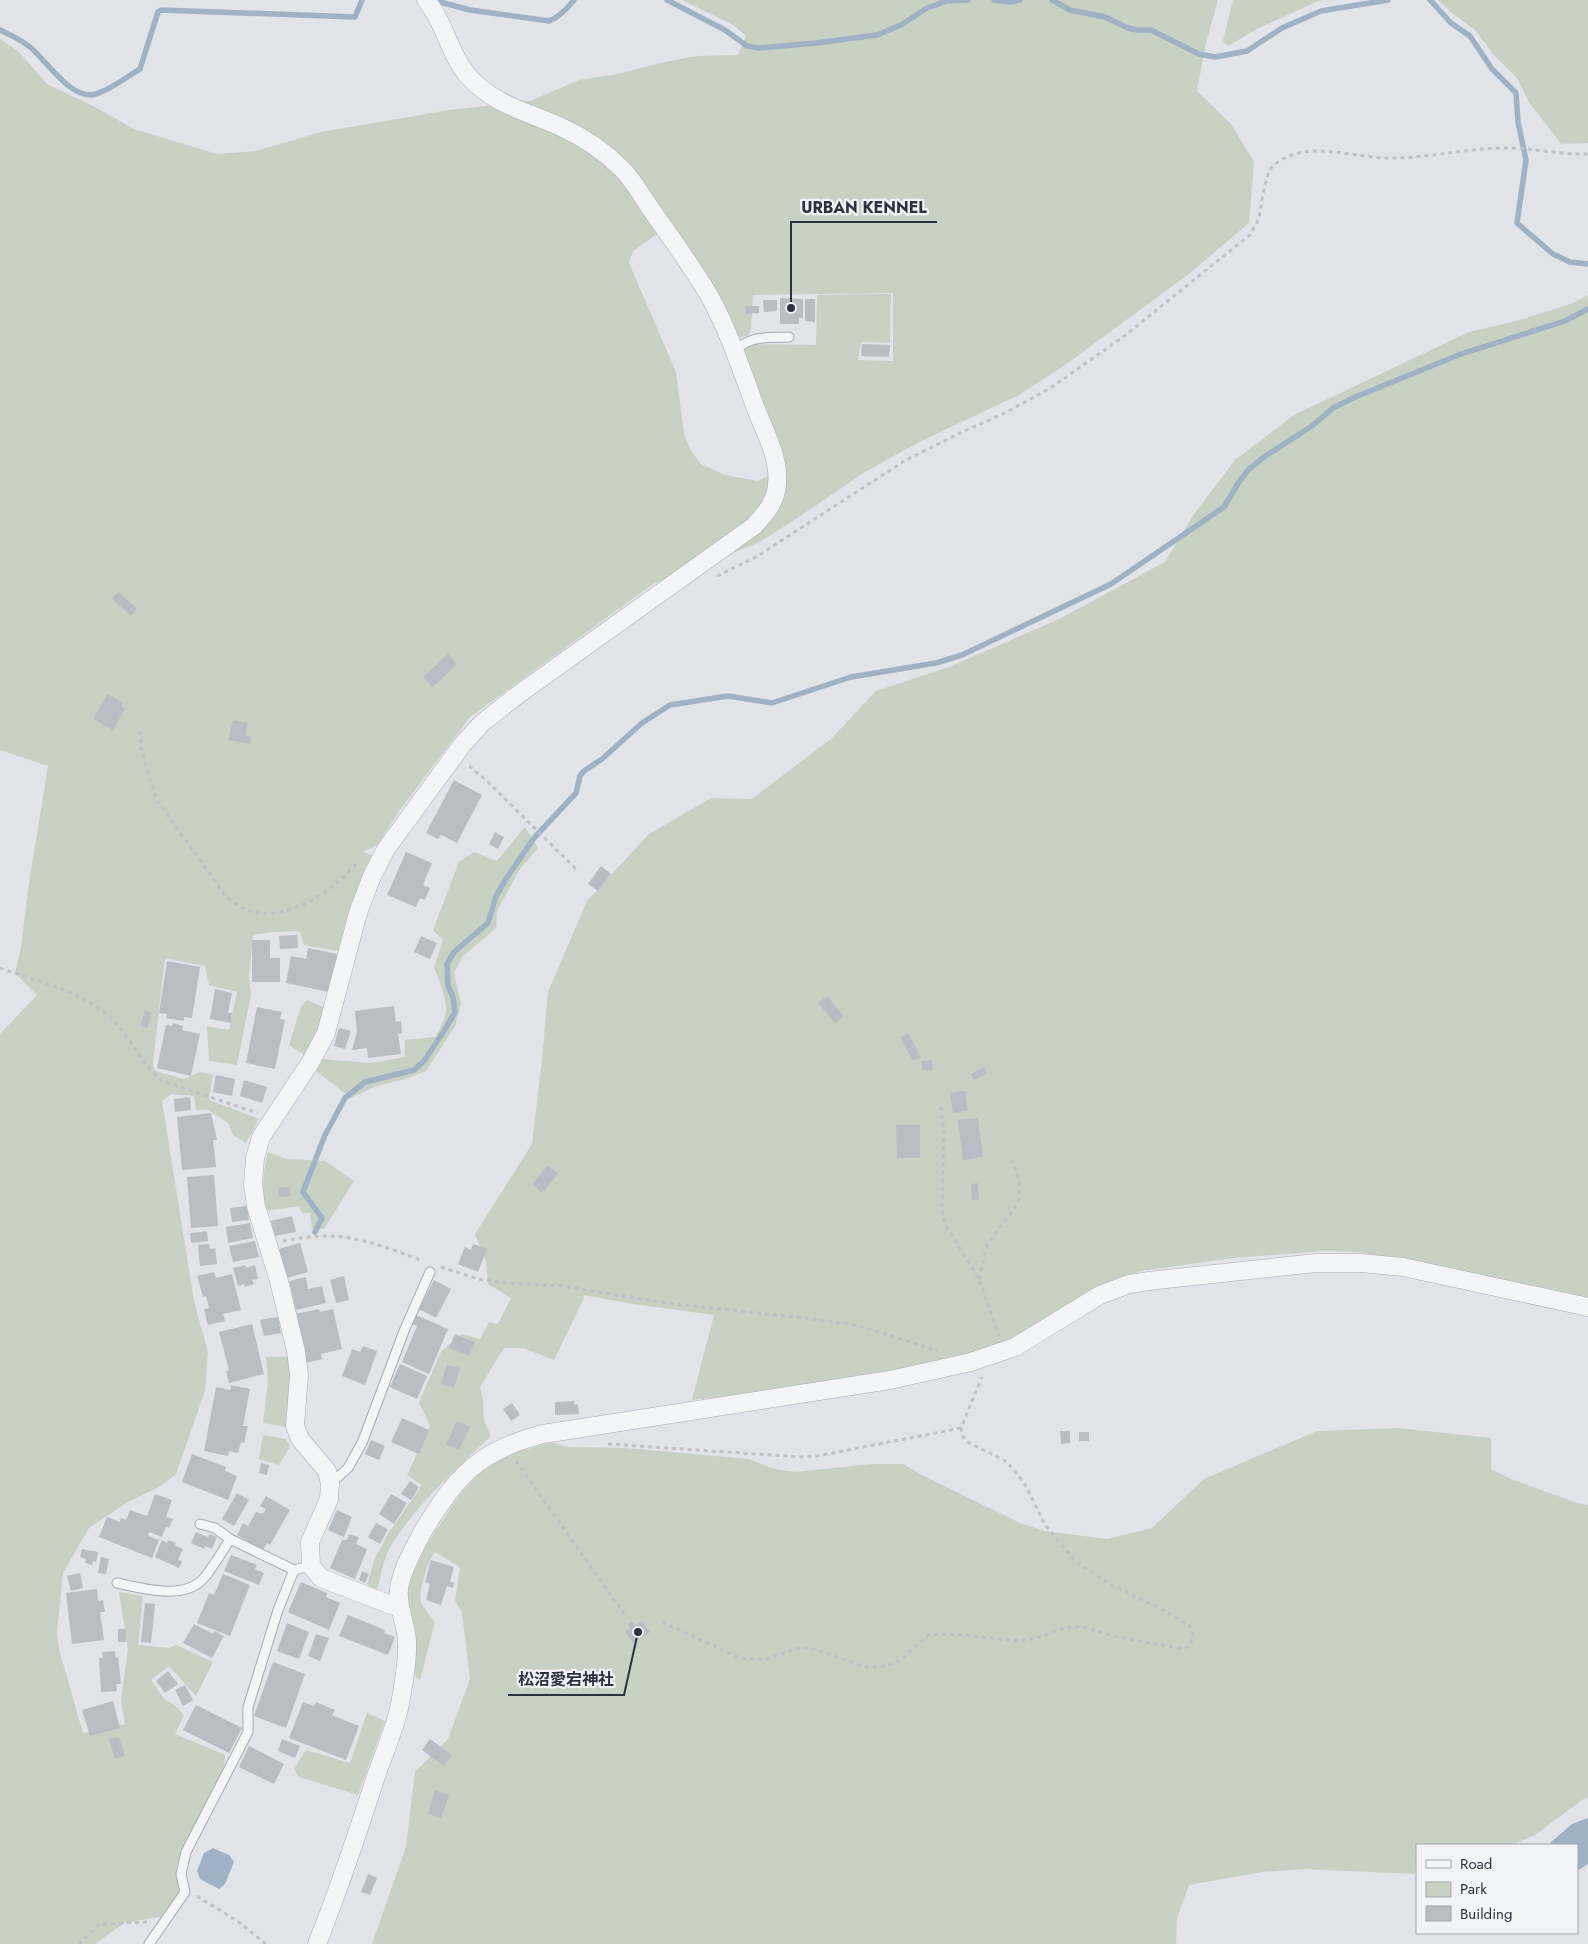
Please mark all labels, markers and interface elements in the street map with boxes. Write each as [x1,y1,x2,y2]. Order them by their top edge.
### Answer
callout: URBAN KENNEL [791,191,937,222]
text: URBAN KENNEL [801,196,927,219]
callout: 松沼愛宕神社 [508,1664,624,1695]
text: 松沼愛宕神社 [518,1668,614,1691]
legend [1416,1844,1578,1934]
text: Road [1460,1853,1492,1875]
text: Park [1460,1878,1487,1900]
text: Building [1460,1903,1512,1925]

